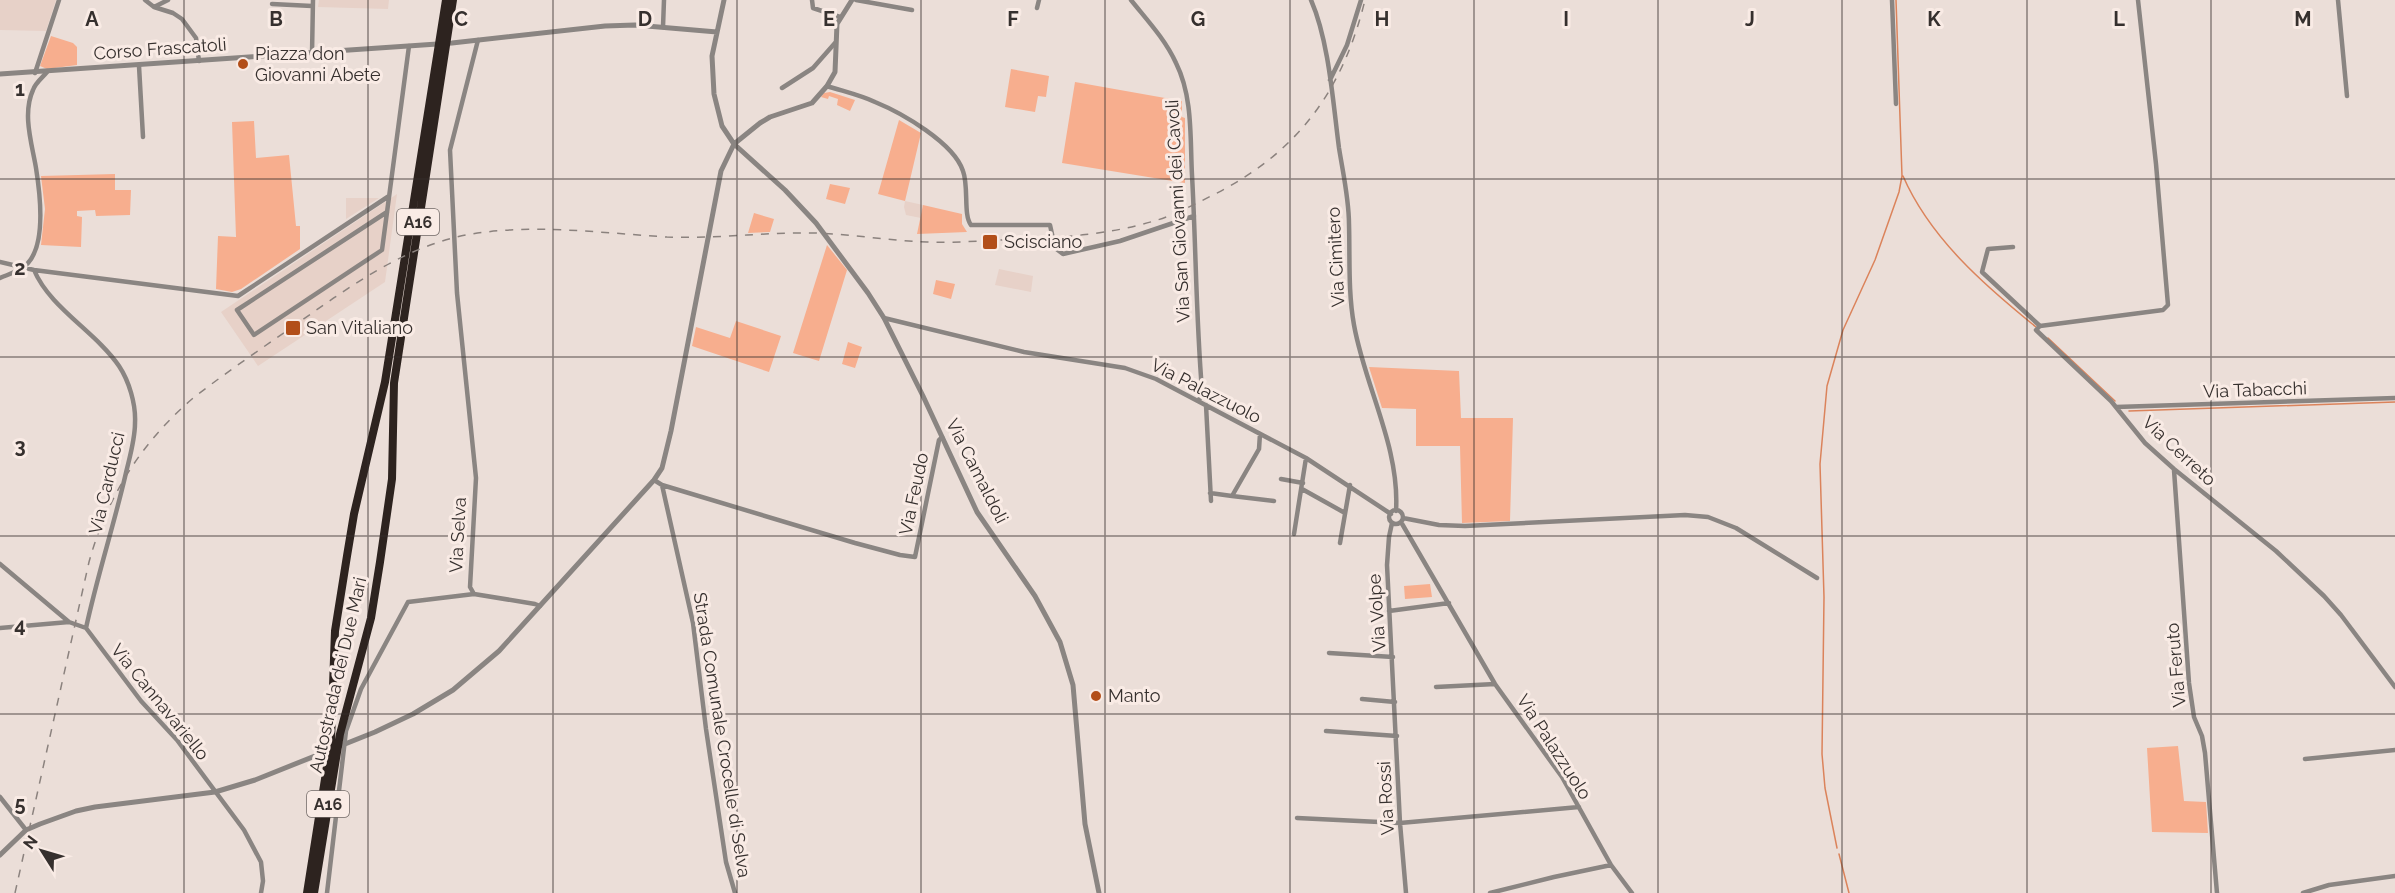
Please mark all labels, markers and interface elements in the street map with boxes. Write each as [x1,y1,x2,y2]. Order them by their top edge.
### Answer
text: A [85,7,99,31]
text: B [269,7,283,31]
text: C [454,7,468,31]
text: D [638,7,652,31]
text: E [823,7,835,31]
text: F [1007,7,1019,31]
text: G [1191,7,1205,31]
text: H [1375,7,1389,31]
text: I [1563,7,1569,31]
text: J [1745,7,1755,31]
text: K [1927,7,1941,31]
text: L [2113,7,2125,31]
text: M [2294,7,2312,31]
street label: Corso Frascatoli [93,33,227,64]
place label: Piazza don Giovanni Abete [255,43,381,85]
marker: Piazza don Giovanni Abete [236,57,250,71]
text: 1 [15,77,25,101]
street label: Via San Giovanni dei Cavoli [1161,99,1194,323]
street label: Via Cimitero [1322,206,1349,308]
road number: A16 [397,209,439,235]
place label: Scisciano [1004,231,1083,252]
marker: Scisciano [981,233,999,251]
text: 2 [14,256,26,280]
place label: San Vitaliano [306,317,413,338]
marker: San Vitaliano [284,319,302,337]
street label: Via Palazzuolo [1148,354,1265,427]
street label: Via Tabacchi [2203,377,2307,402]
street label: Via Cerreto [2138,411,2221,490]
street label: Via Camaldoli [942,415,1013,527]
street label: Via Carducci [85,430,128,536]
text: 3 [14,434,26,458]
street label: Via Feudo [895,450,933,537]
street label: Via Selva [445,497,470,573]
street label: Via Volpe [1363,573,1390,653]
street label: Autostrada dei Due Mari [305,575,370,775]
street label: Strada Comunale Crocelle di Selva [690,591,755,879]
text: 4 [14,613,26,637]
street label: Via Feruto [2161,622,2190,708]
street label: Via Cannavariello [107,639,214,764]
place label: Manto [1108,685,1161,706]
marker: Manto [1089,689,1103,703]
street label: Via Palazzuolo [1513,690,1596,803]
street label: Via Rossi [1373,761,1398,836]
road number: A16 [307,791,349,817]
text: 5 [14,792,26,816]
north arrow [12,821,72,881]
text: N [19,832,42,853]

